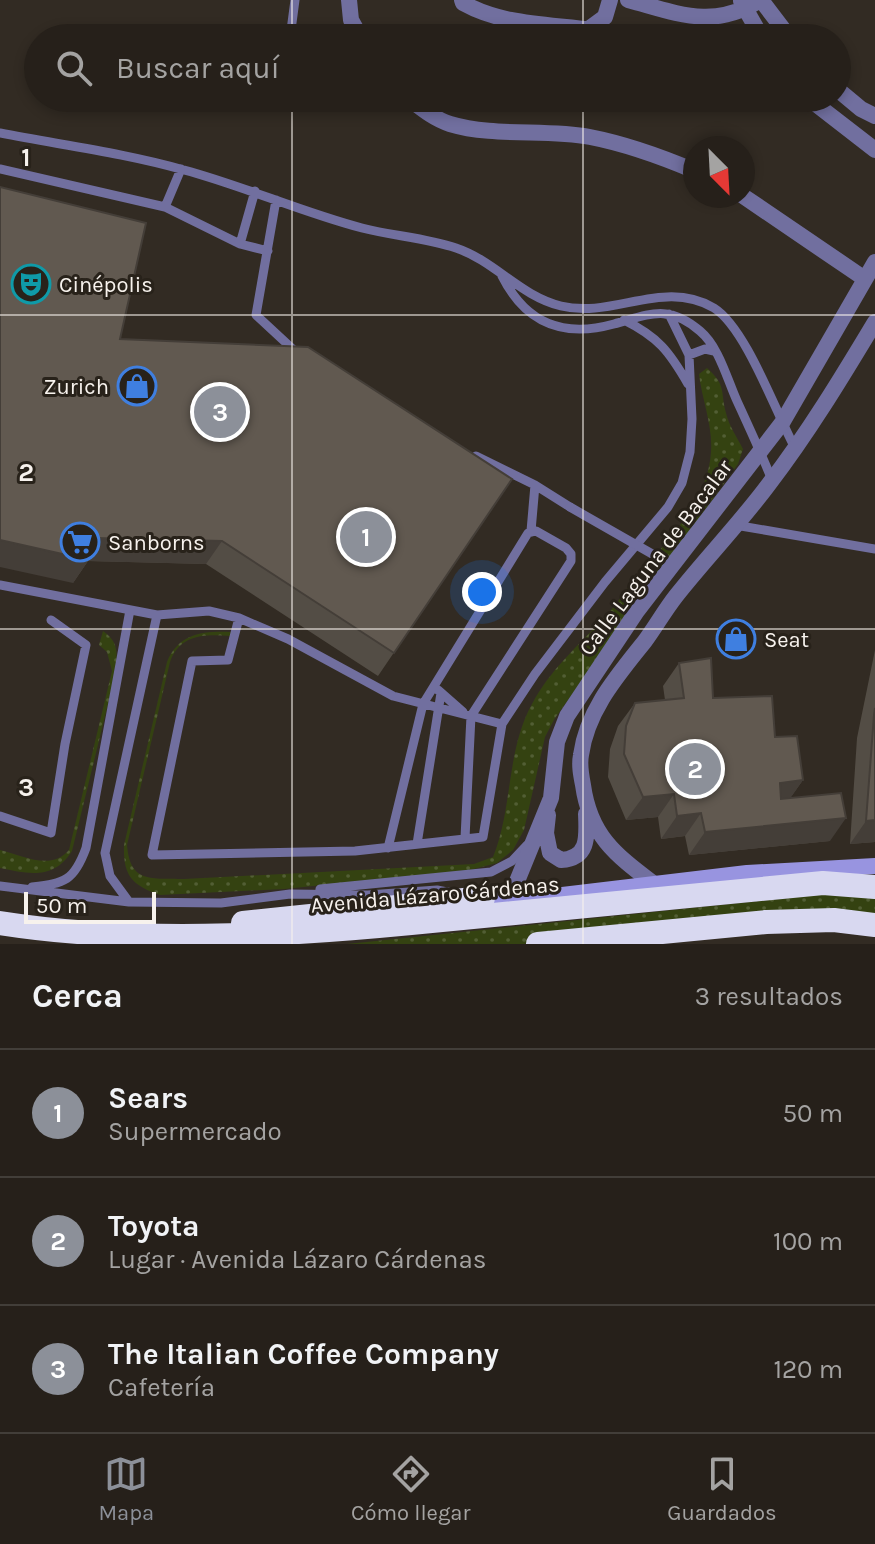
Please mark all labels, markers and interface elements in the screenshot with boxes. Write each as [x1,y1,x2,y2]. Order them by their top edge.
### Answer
search box [24,24,851,112]
icon: search [52,46,96,90]
text: Buscar aquí [116,50,280,86]
north arrow [683,136,755,208]
text: 1 [21,142,31,173]
theatre icon: Cinépolis [10,263,52,305]
place label: Cinépolis [59,272,153,298]
shop icon: Zurich [116,365,158,407]
place label: Zurich [44,374,109,400]
pin: 3 [194,382,246,442]
street label: Calle Laguna de Bacalar [574,455,738,661]
text: 2 [18,457,34,488]
pin: 1 [340,507,392,567]
supermarket icon: Sanborns [59,521,101,563]
place label: Sanborns [108,530,205,556]
your location [462,572,502,612]
shop icon: Seat [715,618,757,660]
place label: Seat [764,627,809,653]
pin: 2 [669,739,721,799]
text: 3 [18,772,34,803]
street label: Avenida Lázaro Cárdenas [310,871,561,919]
scale bar [24,888,156,924]
text: 50 m [36,893,87,919]
text: Cerca [32,976,123,1016]
text: 3 resultados [695,981,843,1012]
text: Sears [108,1080,188,1116]
text: 1 [53,1098,63,1129]
text: 50 m [782,1098,843,1129]
text: Supermercado [108,1116,282,1147]
text: Toyota [108,1208,200,1244]
text: 2 [50,1226,66,1257]
text: 100 m [773,1226,843,1257]
text: Lugar · Avenida Lázaro Cárdenas [108,1244,486,1275]
text: The Italian Coffee Company [108,1336,499,1372]
text: 3 [50,1354,66,1385]
text: 120 m [773,1354,843,1385]
text: Cafetería [108,1372,215,1403]
tab: Mapa [98,1452,154,1526]
tab: Cómo llegar [351,1452,470,1526]
tab: Guardados [667,1452,777,1526]

